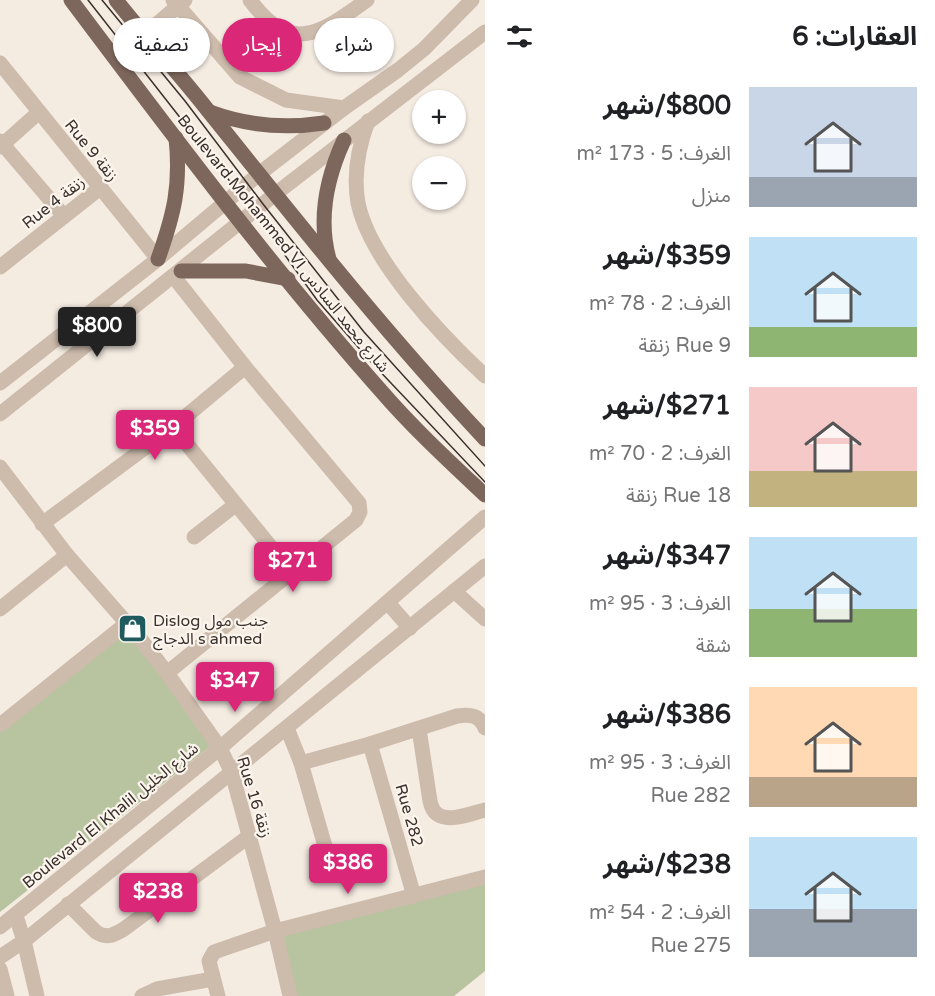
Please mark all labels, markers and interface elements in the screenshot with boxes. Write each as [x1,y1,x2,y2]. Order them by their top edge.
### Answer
chip: تصفية [113,18,210,72]
chip: إيجار [222,18,302,72]
chip: شراء [314,18,394,72]
icon: filters [503,20,536,53]
text: العقارات: 6 [792,21,917,52]
map controls [412,90,466,210]
button: + [412,90,466,144]
text: $800/شهر [603,90,731,121]
street label: Boulevard Mohammed VI شارع محمد السادس [171,111,394,378]
icon: home [797,111,869,183]
street label: Rue 9 زنقة [60,116,122,186]
text: الغرف: 5 · 173 m² [576,142,731,166]
button: − [412,156,466,210]
street label: Rue 4 زنقة [18,172,89,233]
text: منزل [692,184,731,208]
text: $359/شهر [603,240,731,271]
icon: home [797,261,869,333]
text: الغرف: 2 · 78 m² [589,292,731,316]
pin: $800 [61,307,133,358]
text: $800 [72,314,122,338]
text: Rue 9 زنقة [639,334,731,358]
text: $271/شهر [603,390,731,421]
pin: $359 [119,410,191,461]
icon: home [797,411,869,483]
text: $359 [130,417,180,441]
text: الغرف: 2 · 70 m² [589,442,731,466]
text: Rue 18 زنقة [626,484,731,508]
text: $347/شهر [603,540,731,571]
pin: $271 [257,542,329,593]
text: $271 [268,549,318,573]
icon: home [797,561,869,633]
text: الغرف: 3 · 95 m² [589,592,731,616]
place label: Dislog جنب مول الدجاج s ahmed [153,611,268,651]
shop icon: Dislog جنب مول الدجاج s ahmed [116,613,148,645]
text: شقة [696,634,731,658]
pin: $347 [199,662,271,713]
text: $347 [210,669,260,693]
text: $386/شهر [603,699,731,730]
icon: home [797,711,869,783]
street label: Boulevard El Khalil شارع الخليل [19,739,204,895]
text: الغرف: 3 · 95 m² [589,751,731,775]
street label: Rue 16 زنقة [232,754,276,840]
street label: Rue 282 [391,782,428,849]
text: Rue 282 [650,784,731,808]
pin: $386 [312,844,384,895]
text: $238/شهر [603,849,731,880]
text: $386 [323,851,373,875]
icon: home [797,861,869,933]
pin: $238 [122,873,194,924]
text: $238 [133,880,183,904]
text: الغرف: 2 · 54 m² [589,901,731,925]
text: Rue 275 [650,934,731,958]

